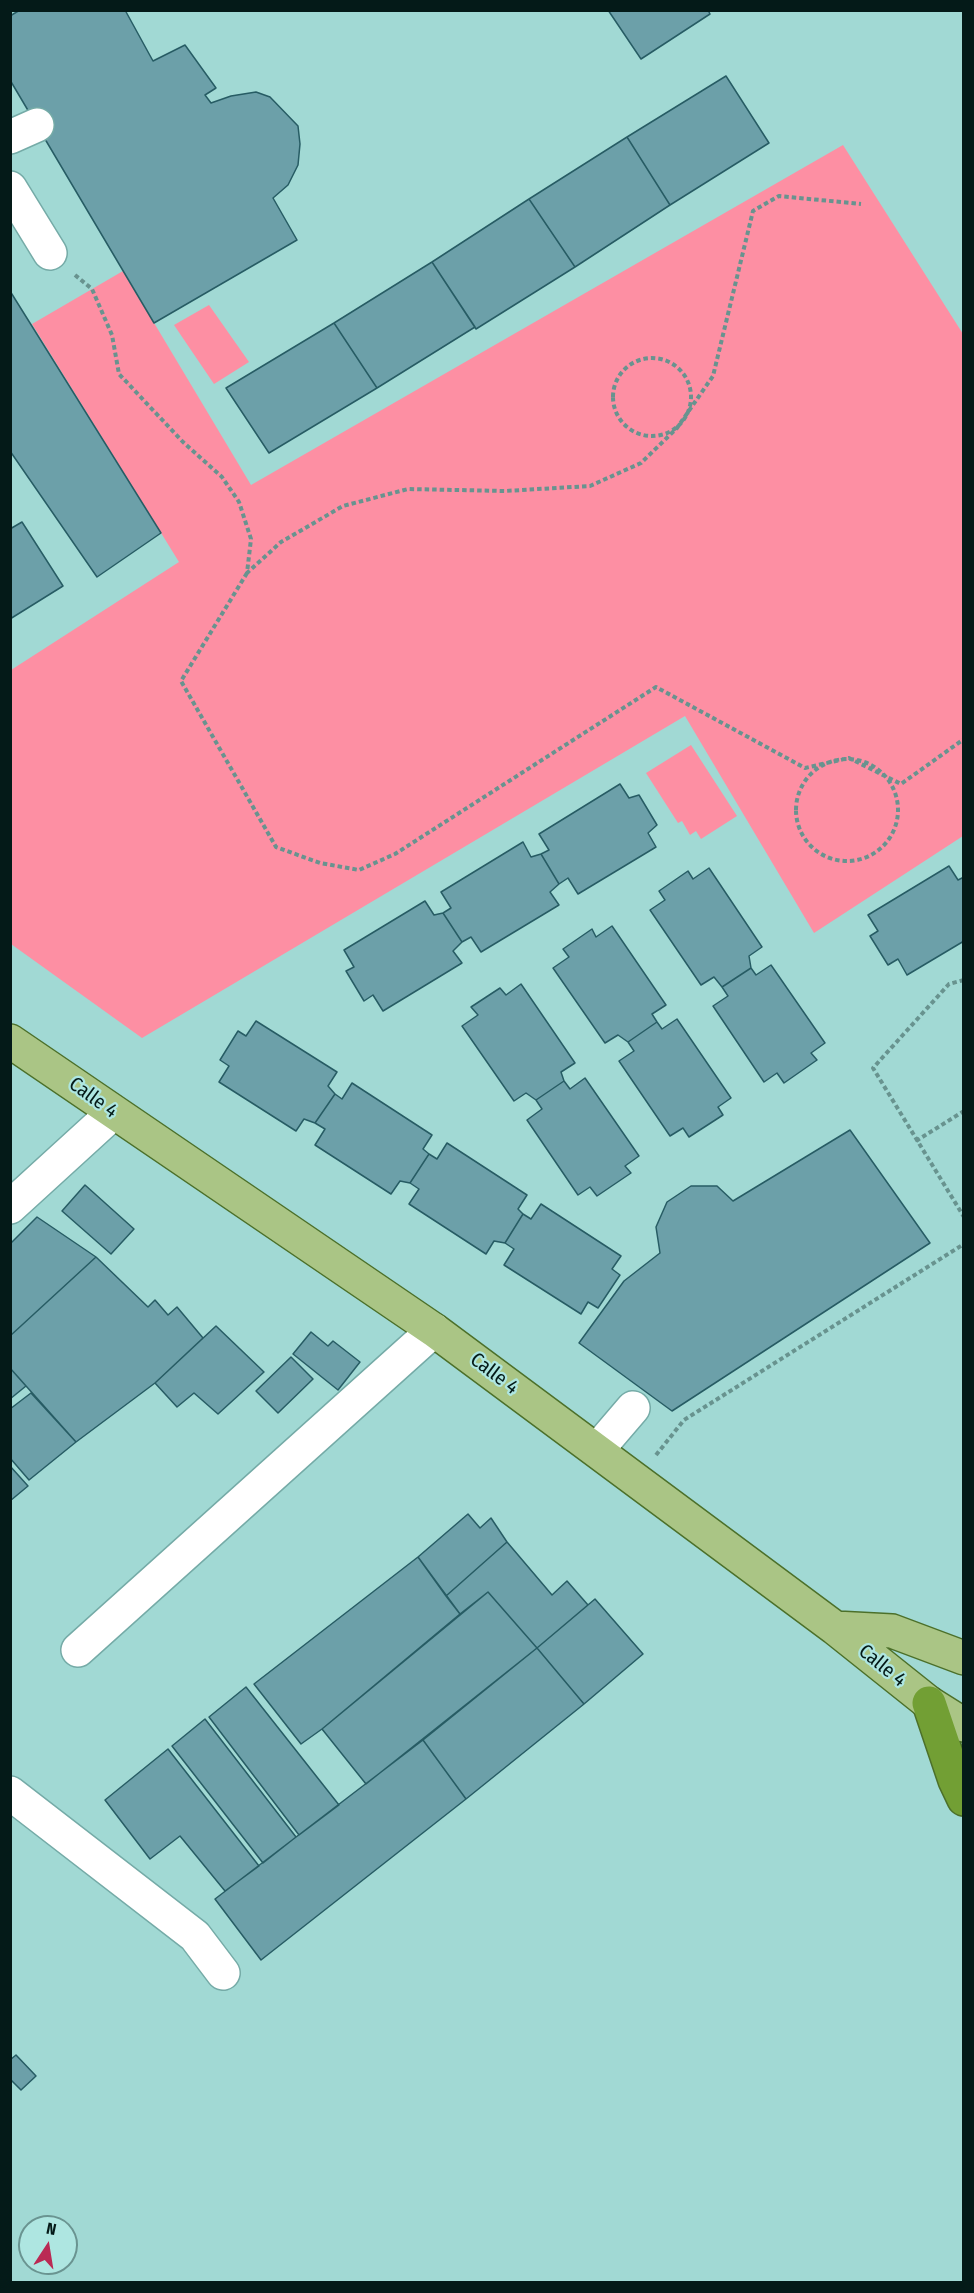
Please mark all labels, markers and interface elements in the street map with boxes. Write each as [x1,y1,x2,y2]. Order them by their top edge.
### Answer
street label: Calle 4 [64,1072,122,1124]
street label: Calle 4 [465,1348,523,1400]
street label: Calle 4 [853,1640,911,1692]
north arrow [18,2215,78,2275]
text: N [45,2219,58,2239]

